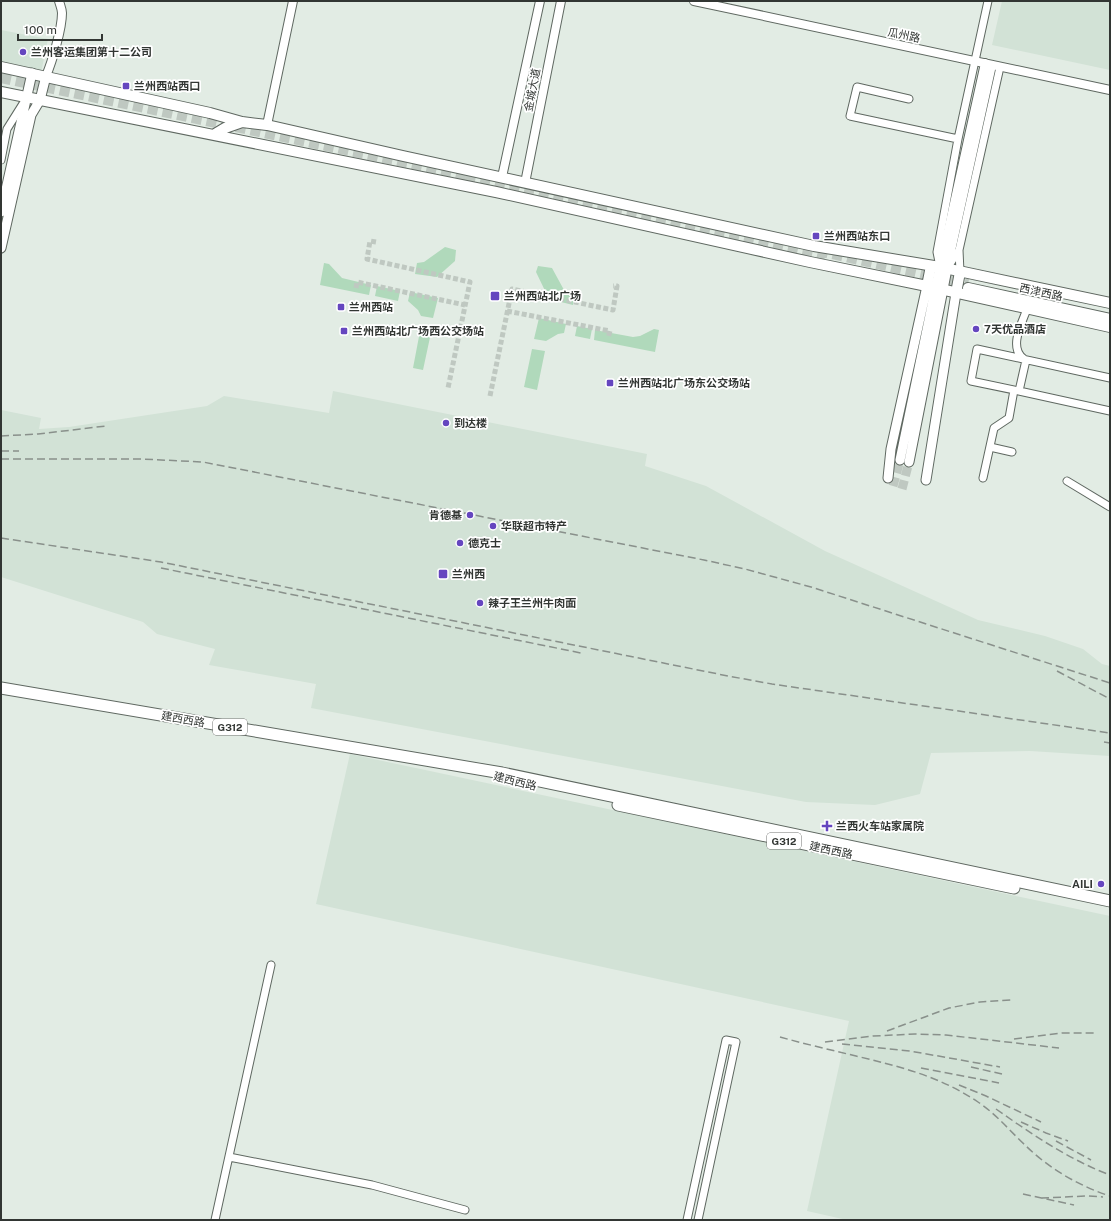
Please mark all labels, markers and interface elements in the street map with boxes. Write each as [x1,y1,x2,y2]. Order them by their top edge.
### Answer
scale bar [18,16,102,42]
text: 100 m [24,23,57,37]
street label: 瓜州路 [887,26,921,44]
place label: 兰州客运集团第十二公司 [31,46,152,58]
marker: 兰州客运集团第十二公司 [18,47,28,57]
street label: 金城大道 [522,67,542,113]
place label: 兰州西站西口 [134,80,200,92]
marker: 兰州西站西口 [121,81,131,91]
place label: 兰州西站东口 [824,230,890,242]
marker: 兰州西站东口 [811,231,821,241]
street label: 西津西路 [1018,282,1064,302]
marker: 兰州西站北广场 [489,290,501,302]
place label: 兰州西站北广场 [504,290,581,302]
place label: 兰州西站 [349,301,393,313]
marker: 兰州西站 [336,302,346,312]
place label: 7天优品酒店 [984,323,1046,335]
marker: 7天优品酒店 [971,324,981,334]
place label: 兰州西站北广场西公交场站 [352,325,484,337]
marker: 兰州西站北广场西公交场站 [339,326,349,336]
place label: 兰州西站北广场东公交场站 [618,377,750,389]
marker: 兰州西站北广场东公交场站 [605,378,615,388]
place label: 到达楼 [454,417,487,429]
marker: 到达楼 [441,418,451,428]
place label: 肯德基 [429,509,462,521]
marker: 肯德基 [465,510,475,520]
place label: 华联超市特产 [501,520,567,532]
marker: 华联超市特产 [488,521,498,531]
place label: 德克士 [468,537,501,549]
marker: 德克士 [455,538,465,548]
marker: 兰州西 [437,568,449,580]
place label: 兰州西 [452,568,485,580]
place label: 辣子王兰州牛肉面 [488,597,576,609]
marker: 辣子王兰州牛肉面 [475,598,485,608]
street label: 建西西路 [160,709,206,729]
road number: G312 [213,719,247,735]
street label: 建西西路 [492,770,538,792]
marker: 兰西火车站家属院 [821,820,833,832]
place label: 兰西火车站家属院 [836,820,924,832]
road number: G312 [767,833,801,849]
street label: 建西西路 [808,840,854,860]
place label: AILI [1072,878,1093,890]
marker: AILI [1096,879,1106,889]

